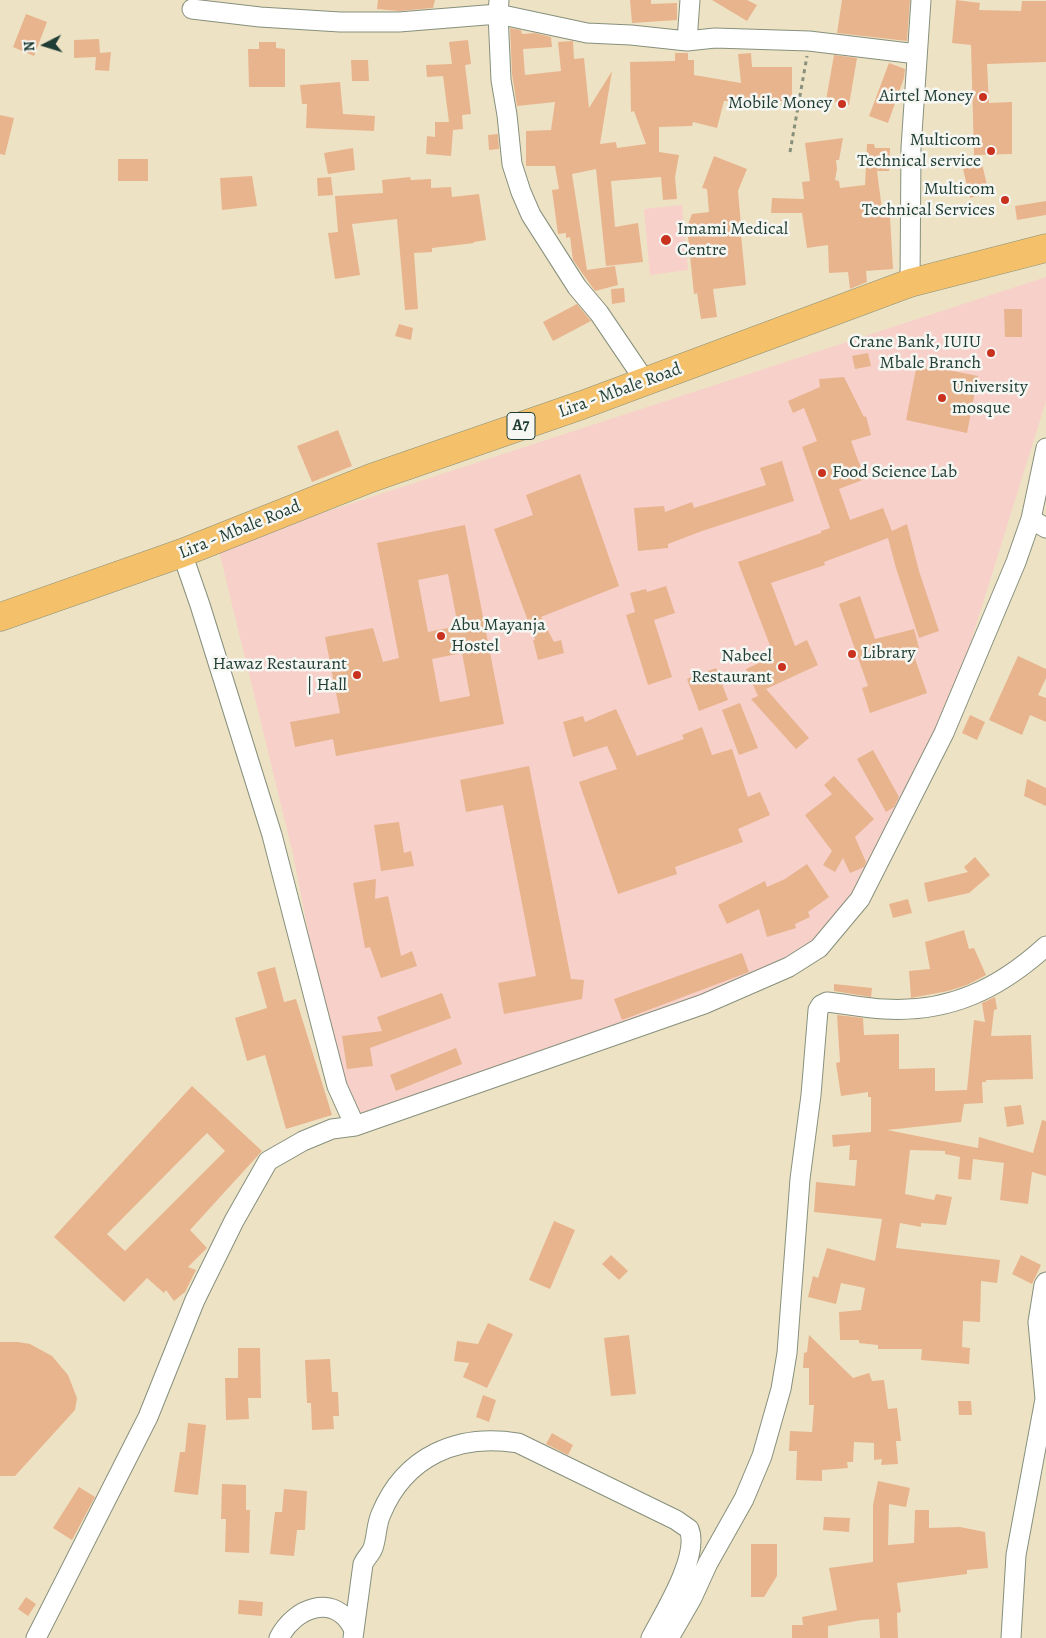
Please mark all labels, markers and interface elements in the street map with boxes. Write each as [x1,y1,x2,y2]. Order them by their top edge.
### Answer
north arrow [20,20,70,70]
text: N [20,40,39,52]
place label: Airtel Money [879,86,973,108]
marker: Airtel Money [977,91,989,103]
place label: Mobile Money [728,93,832,115]
marker: Mobile Money [836,98,848,110]
place label: Multicom Technical service [857,130,981,172]
marker: Multicom Technical service [985,145,997,157]
place label: Multicom Technical Services [862,179,995,222]
marker: Multicom Technical Services [999,194,1011,206]
place label: Imami Medical Centre [677,219,788,262]
marker: Imami Medical Centre [659,233,673,247]
place label: Crane Bank, IUIU Mbale Branch [849,332,981,374]
marker: Crane Bank, IUIU Mbale Branch [985,347,997,359]
street label: Lira - Mbale Road [555,359,685,423]
place label: University mosque [952,377,1028,419]
marker: University mosque [936,392,948,404]
road number: A7 [507,412,535,440]
place label: Food Science Lab [832,462,957,484]
marker: Food Science Lab [816,467,828,479]
street label: Lira - Mbale Road [176,496,304,564]
place label: Abu Mayanja Hostel [451,615,546,658]
marker: Abu Mayanja Hostel [435,630,447,642]
place label: Library [862,643,916,665]
place label: Nabeel Restaurant [691,646,772,689]
marker: Library [846,648,858,660]
place label: Hawaz Restaurant | Hall [212,654,347,696]
marker: Nabeel Restaurant [776,661,788,673]
marker: Hawaz Restaurant | Hall [351,669,363,681]

